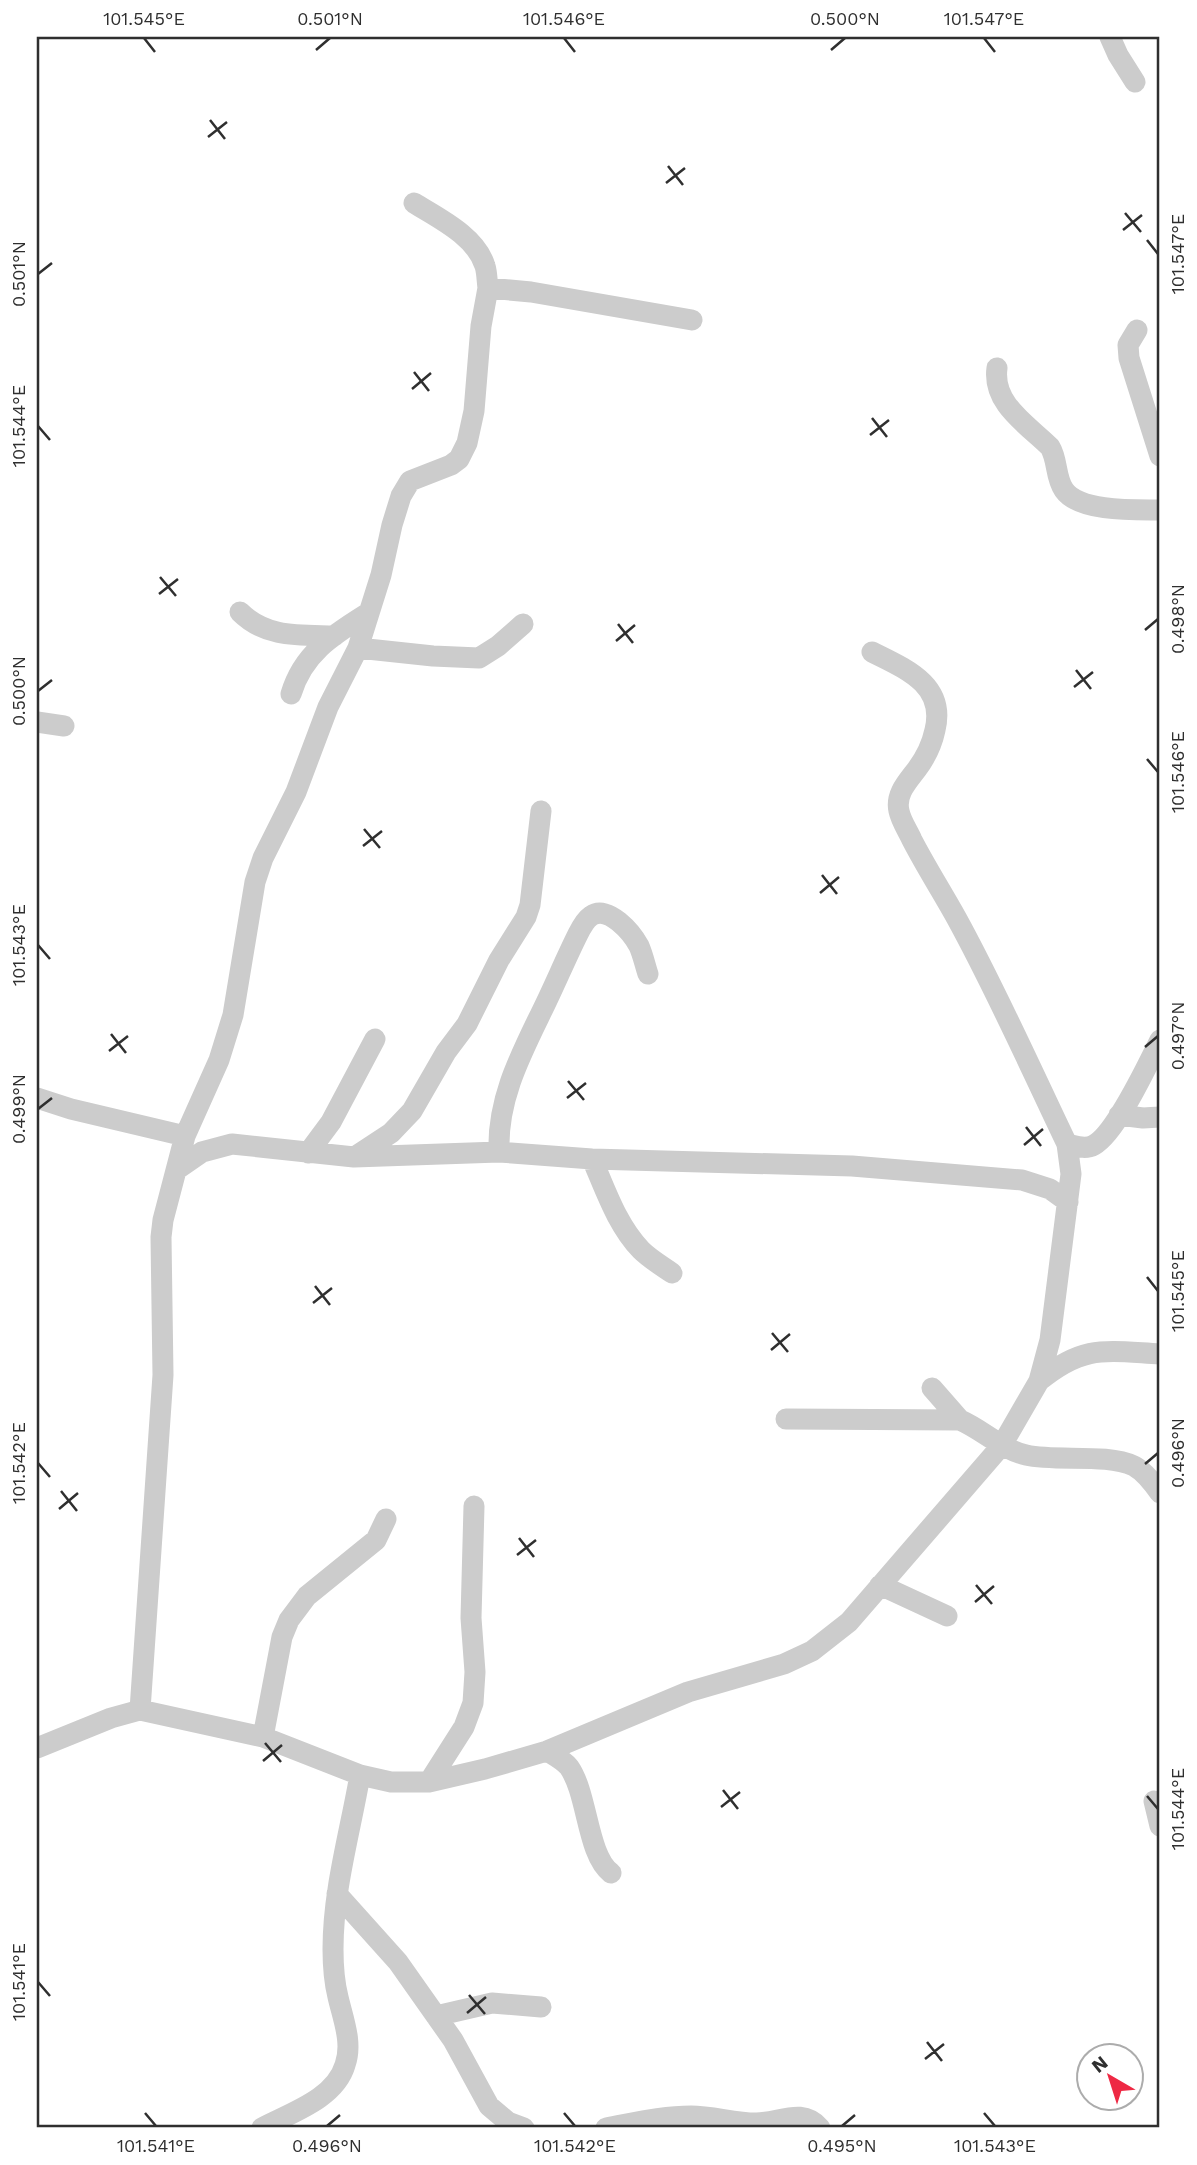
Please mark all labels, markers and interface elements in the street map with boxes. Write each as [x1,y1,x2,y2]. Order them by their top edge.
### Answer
text: 101.545°E [103,8,185,29]
text: 0.501°N [297,8,363,29]
text: 101.546°E [523,8,605,29]
text: 0.500°N [810,8,880,29]
text: 101.547°E [944,8,1024,29]
text: 101.547°E [1167,214,1188,294]
text: 0.501°N [8,241,29,307]
text: 101.544°E [8,385,29,467]
text: 0.498°N [1167,584,1188,654]
text: 0.500°N [8,656,29,726]
text: 101.546°E [1167,731,1188,813]
text: 101.543°E [8,904,29,986]
text: 0.497°N [1167,1002,1188,1070]
text: 0.499°N [8,1074,29,1144]
text: 101.545°E [1167,1250,1188,1332]
text: 0.496°N [1167,1418,1188,1488]
text: 101.542°E [8,1422,29,1504]
text: 101.544°E [1167,1768,1188,1850]
text: 101.541°E [8,1943,29,2021]
north arrow [1074,2042,1144,2112]
text: N [1087,2051,1112,2078]
text: 101.541°E [117,2135,195,2156]
text: 0.496°N [292,2135,362,2156]
text: 101.542°E [534,2135,616,2156]
text: 0.495°N [807,2135,877,2156]
text: 101.543°E [954,2135,1036,2156]

